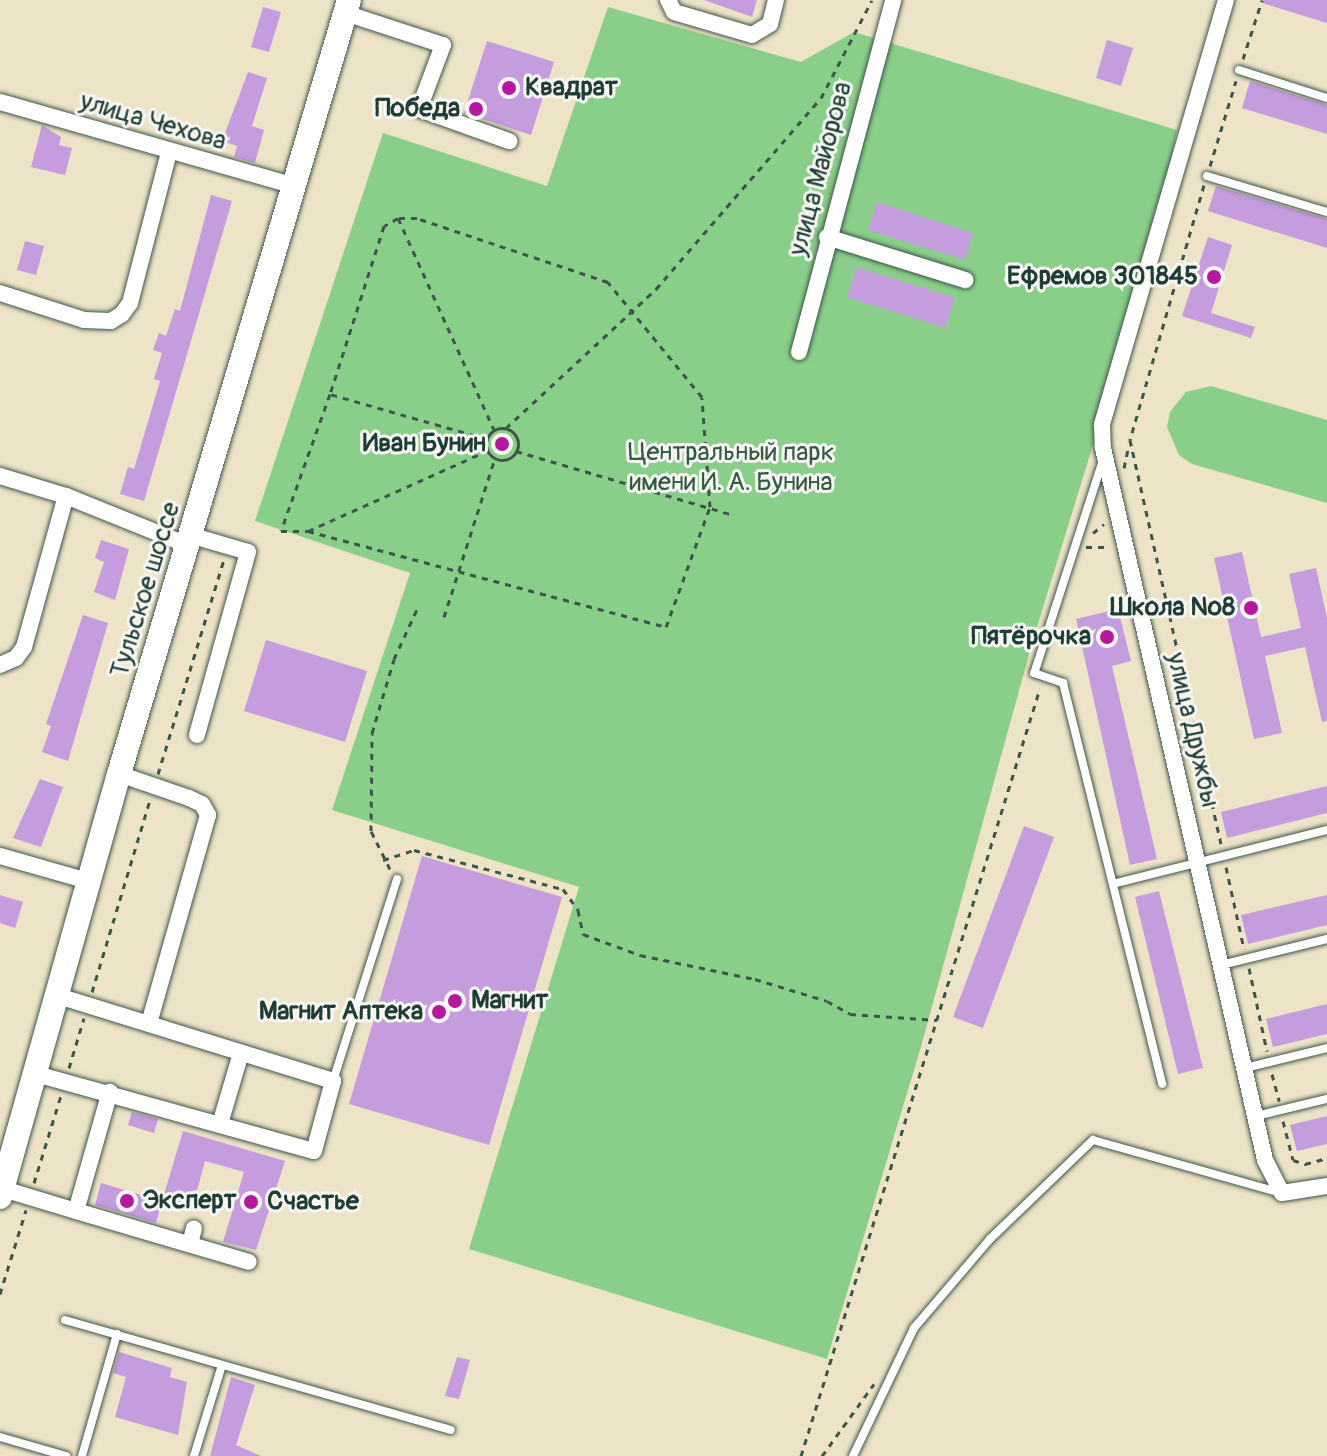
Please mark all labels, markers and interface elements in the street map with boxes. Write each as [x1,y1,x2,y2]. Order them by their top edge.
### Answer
place label: Квадрат [525,72,618,104]
marker: Квадрат [500,79,518,97]
street label: улица Майорова [783,79,859,259]
street label: улица Чехова [76,86,230,158]
place label: Победа [375,93,460,125]
marker: Победа [467,100,485,118]
place label: Ефремов 301845 [1007,261,1198,293]
marker: Ефремов 301845 [1205,268,1223,286]
place label: Иван Бунин [363,428,486,460]
marker: Иван Бунин [493,435,511,453]
park label: Центральный парк имени И. А. Бунина [628,437,834,498]
street label: Тульское шоссе [105,499,187,681]
place label: Школа №8 [1110,592,1235,624]
marker: Школа №8 [1242,599,1260,617]
place label: Пятёрочка [971,621,1091,653]
marker: Пятёрочка [1098,628,1116,646]
street label: улица Дружбы [1159,650,1225,810]
place label: Магнит [471,985,548,1017]
marker: Магнит [446,992,464,1010]
place label: Магнит Аптека [259,996,423,1028]
marker: Магнит Аптека [430,1003,448,1021]
place label: Эксперт [143,1185,237,1217]
place label: Счастье [267,1186,359,1218]
marker: Эксперт [118,1192,136,1210]
marker: Счастье [242,1193,260,1211]

